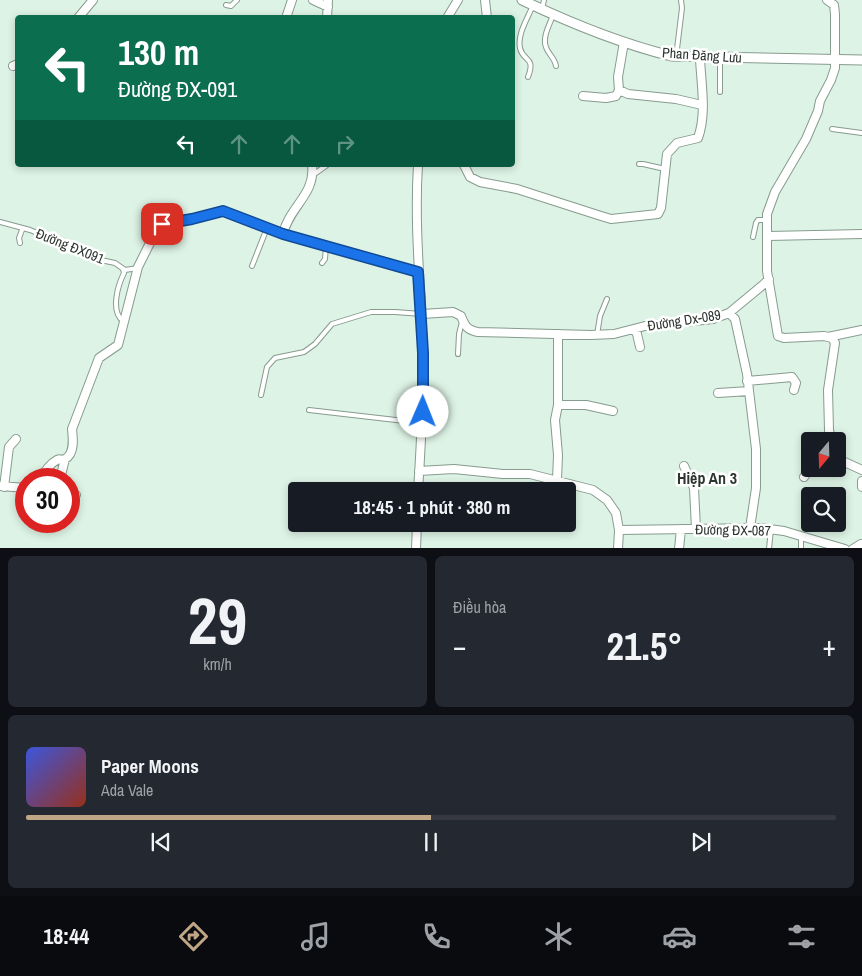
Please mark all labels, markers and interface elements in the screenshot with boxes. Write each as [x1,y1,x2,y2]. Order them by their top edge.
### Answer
text: 130 m [118,29,199,76]
icon: left [35,35,100,100]
street label: Phan Đăng Lưu [662,43,742,67]
text: Đường ĐX-091 [118,74,237,104]
icon: left [172,130,200,158]
icon: ahead [225,130,253,158]
icon: ahead [278,130,306,158]
icon: right [331,130,359,158]
pin [141,203,183,245]
icon: arrive [148,210,176,238]
street label: Đường ĐX091 [33,224,107,268]
street label: Đường Dx-089 [646,305,722,335]
position arrow [396,385,448,437]
north arrow [801,432,846,478]
map controls [801,432,846,532]
district label: Hiệp An 3 [677,467,737,489]
speed limit sign: 30 [15,468,80,533]
button: search [801,487,846,532]
text: 18:45 · 1 phút · 380 m [354,494,510,520]
street label: Đường ĐX-087 [695,520,771,540]
text: 29 [188,577,247,664]
text: Điều hòa [453,596,506,618]
text: 21.5° [607,621,682,672]
text: − [453,627,466,665]
text: + [823,627,836,665]
text: km/h [203,653,232,675]
text: Paper Moons [101,753,199,779]
text: Ada Vale [101,779,153,801]
icon: previous [147,828,175,856]
icon: pause [417,828,445,856]
icon: next [687,828,715,856]
icon: directions [176,919,211,954]
icon: music [298,919,333,954]
icon: phone [419,919,454,954]
icon: climate [541,919,576,954]
icon: car [662,919,697,954]
icon: filters [784,919,819,954]
text: 18:44 [43,921,89,951]

